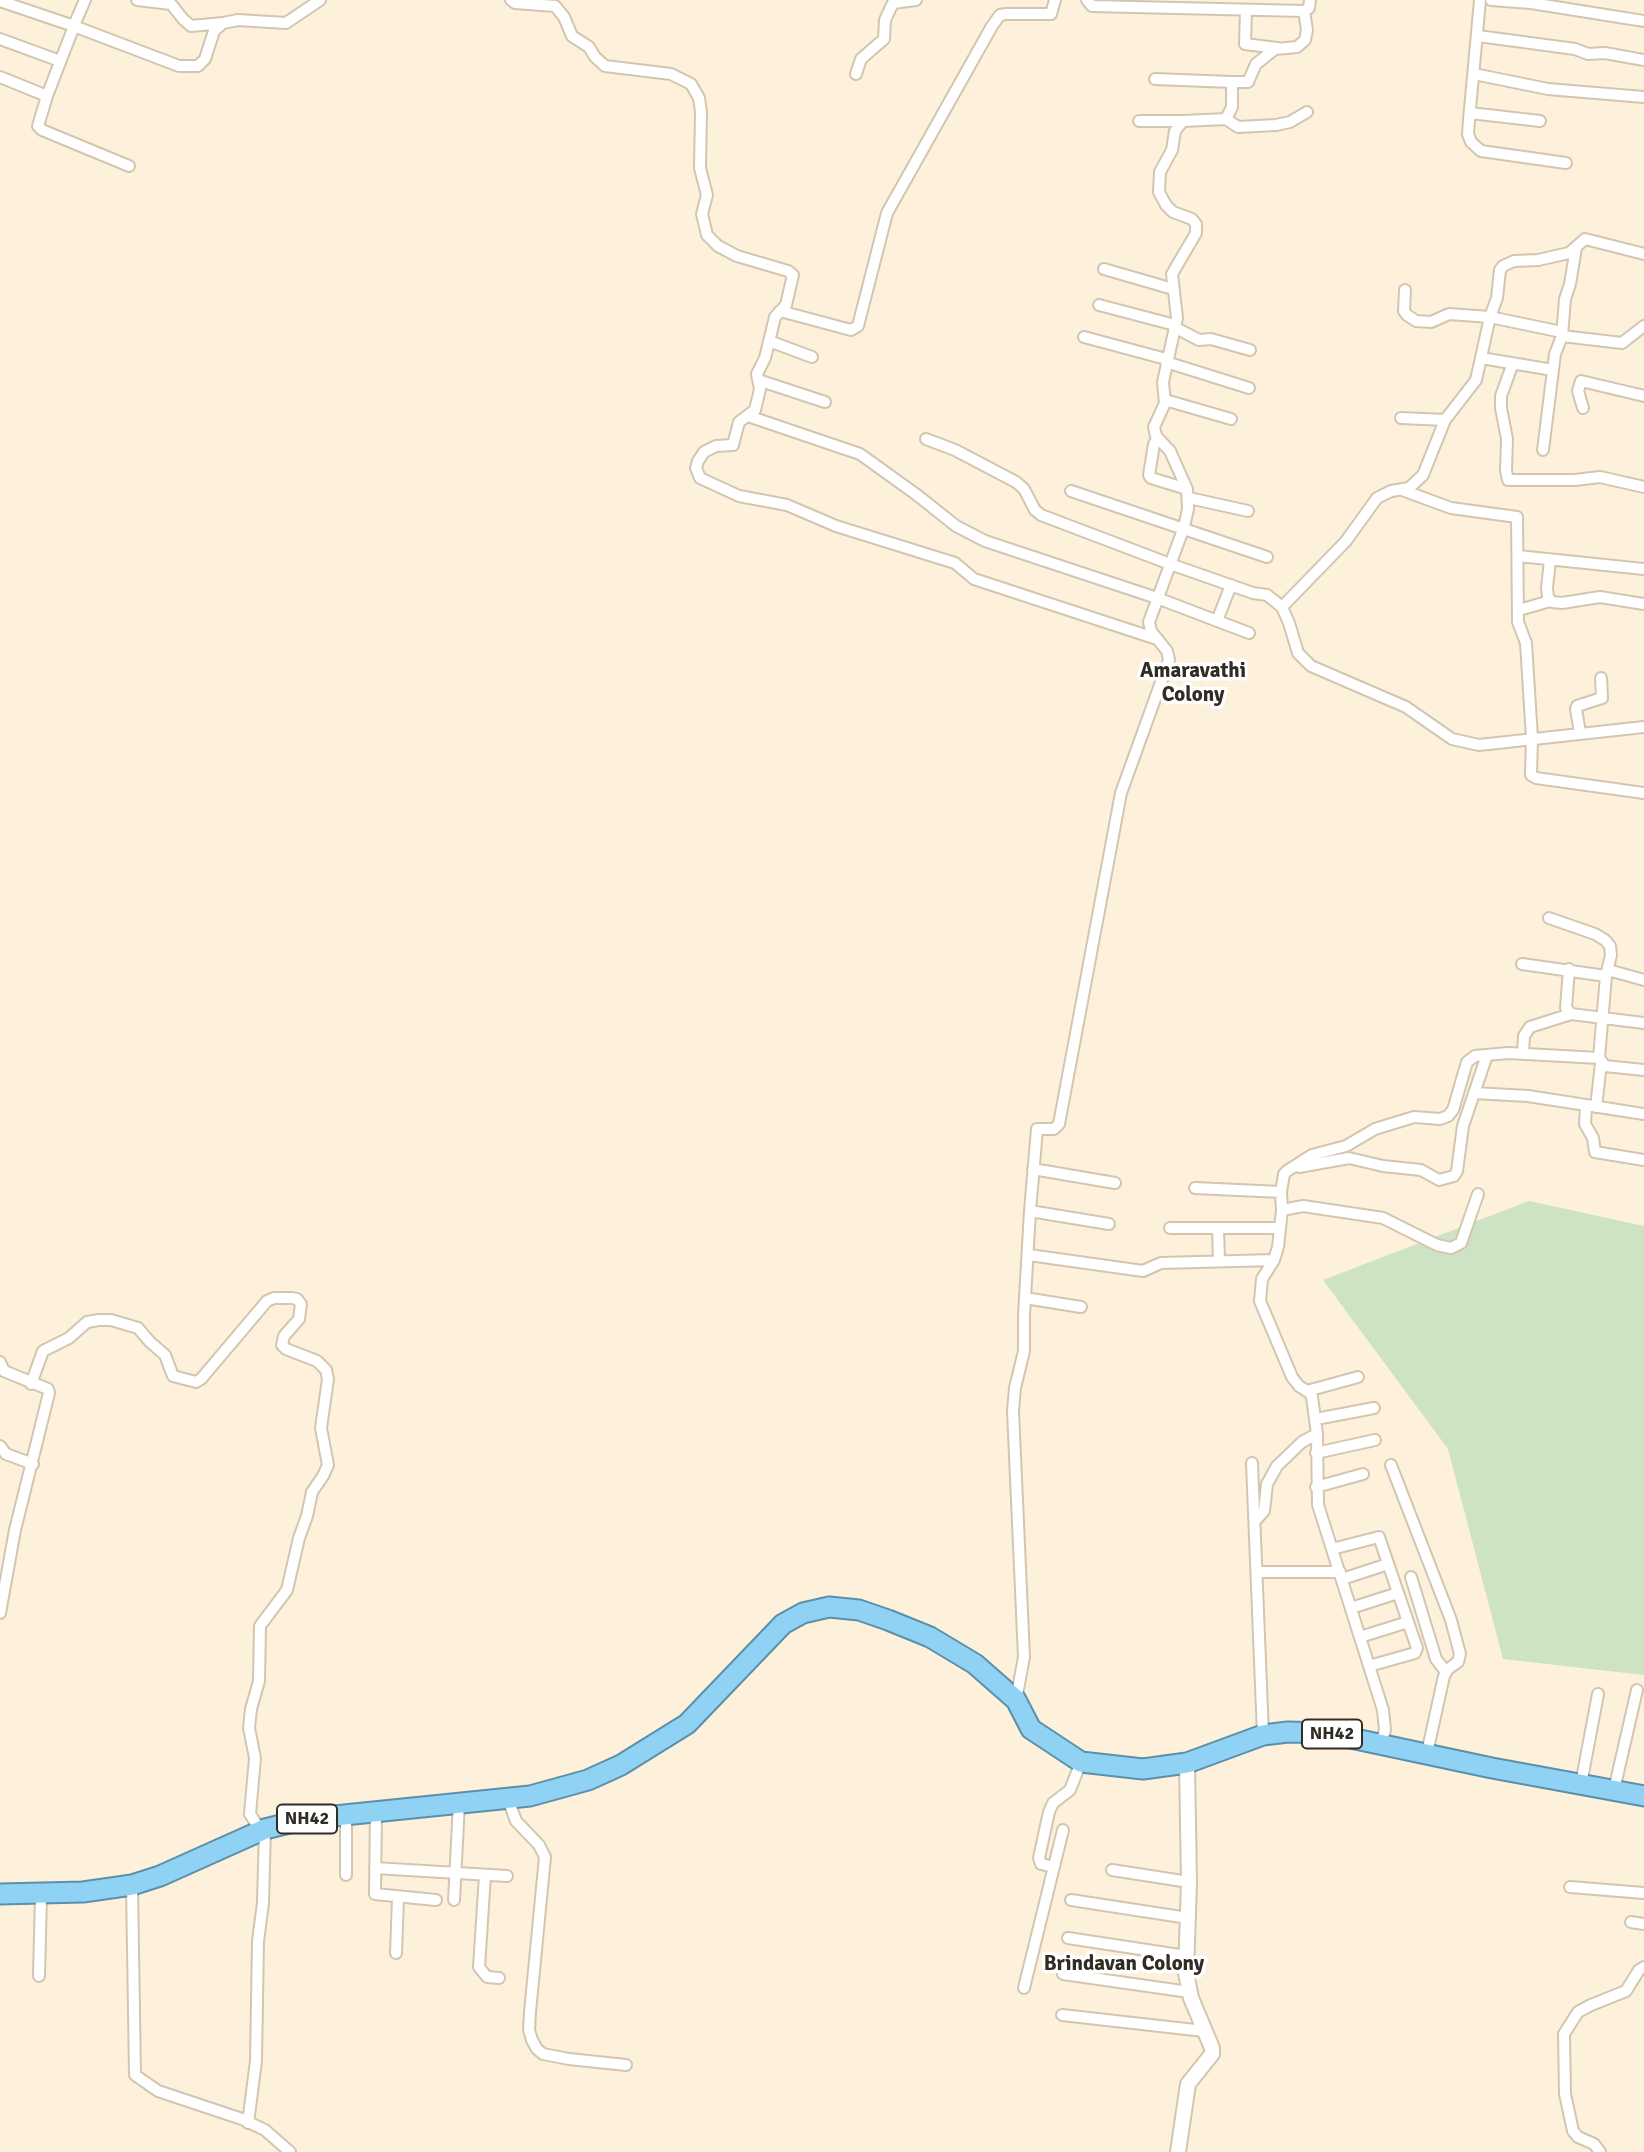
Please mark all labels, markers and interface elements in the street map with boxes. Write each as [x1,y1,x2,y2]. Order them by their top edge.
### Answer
district label: Amaravathi Colony [1140,658,1246,708]
road number: NH42 [1302,1720,1362,1749]
road number: NH42 [277,1804,337,1833]
district label: Brindavan Colony [1044,1951,1204,1977]

